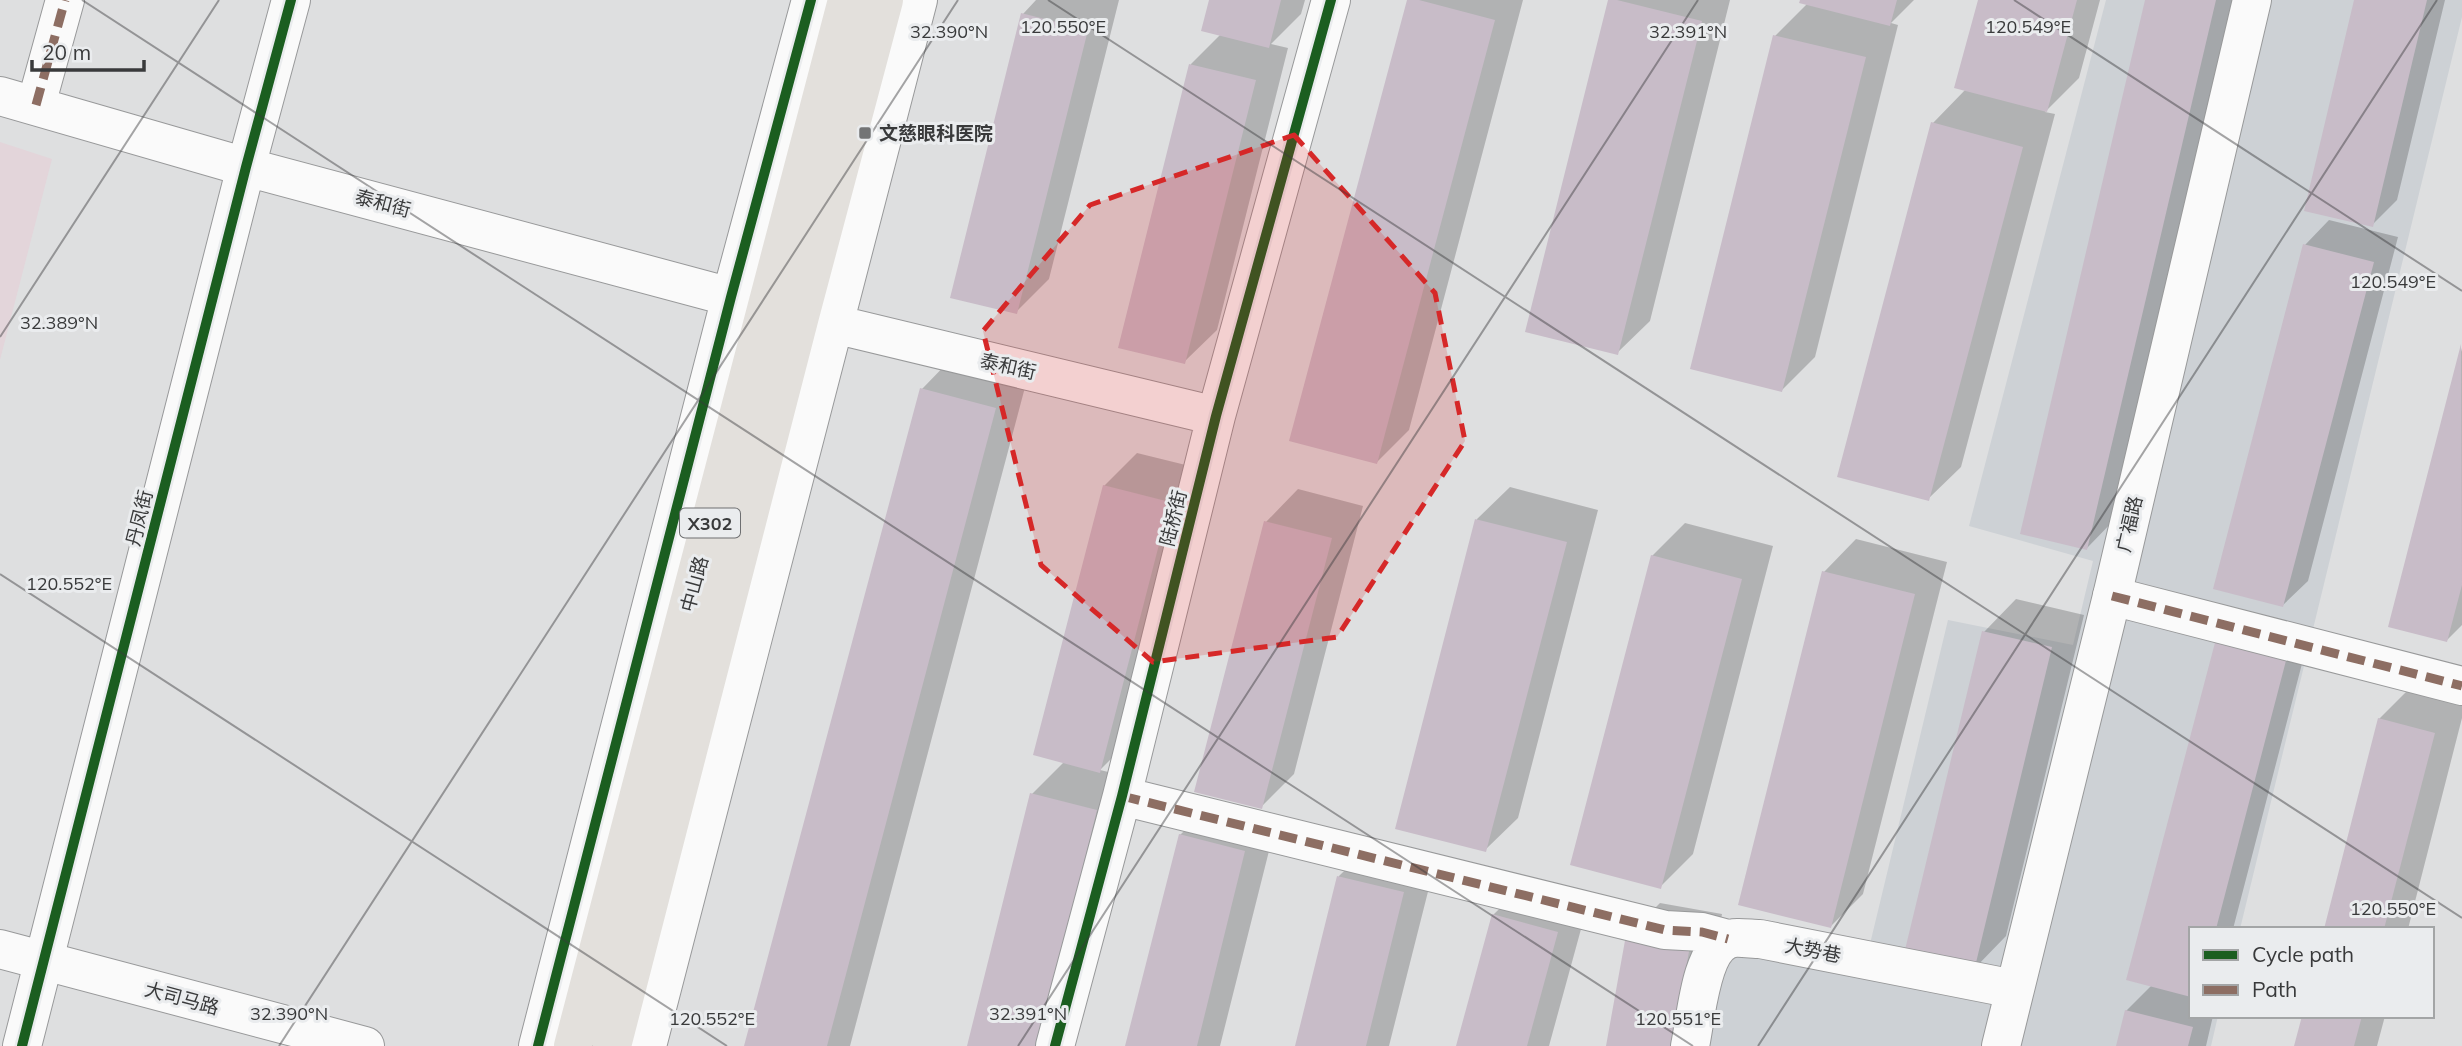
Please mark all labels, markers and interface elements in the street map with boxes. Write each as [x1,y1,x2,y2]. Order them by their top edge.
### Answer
text: 120.550°E [1020,15,1106,38]
text: 120.549°E [1985,15,2071,38]
text: 32.390°N [910,20,988,43]
text: 32.391°N [1649,20,1727,43]
scale bar [32,28,144,72]
text: 20 m [42,39,91,65]
place label: 文慈眼科医院 [879,121,993,145]
marker: 文慈眼科医院 [857,125,873,141]
street label: 泰和街 [352,184,414,222]
text: 120.549°E [2350,270,2436,293]
text: 32.389°N [20,311,98,334]
street label: 泰和街 [978,348,1038,384]
street label: 丹凤街 [120,487,158,549]
street label: 陆桥街 [1154,487,1192,549]
street label: 广福路 [2111,494,2147,554]
road number: X302 [680,508,740,538]
street label: 中山路 [675,553,713,615]
text: 120.552°E [26,572,112,595]
text: 120.550°E [2350,897,2436,920]
legend [2189,927,2434,1018]
street label: 大势巷 [1783,933,1843,967]
text: Cycle path [2252,941,2354,967]
text: Path [2252,976,2297,1002]
street label: 大司马路 [142,977,222,1019]
text: 32.390°N [250,1002,328,1025]
text: 32.391°N [989,1002,1067,1025]
text: 120.552°E [669,1007,755,1030]
text: 120.551°E [1635,1007,1721,1030]

